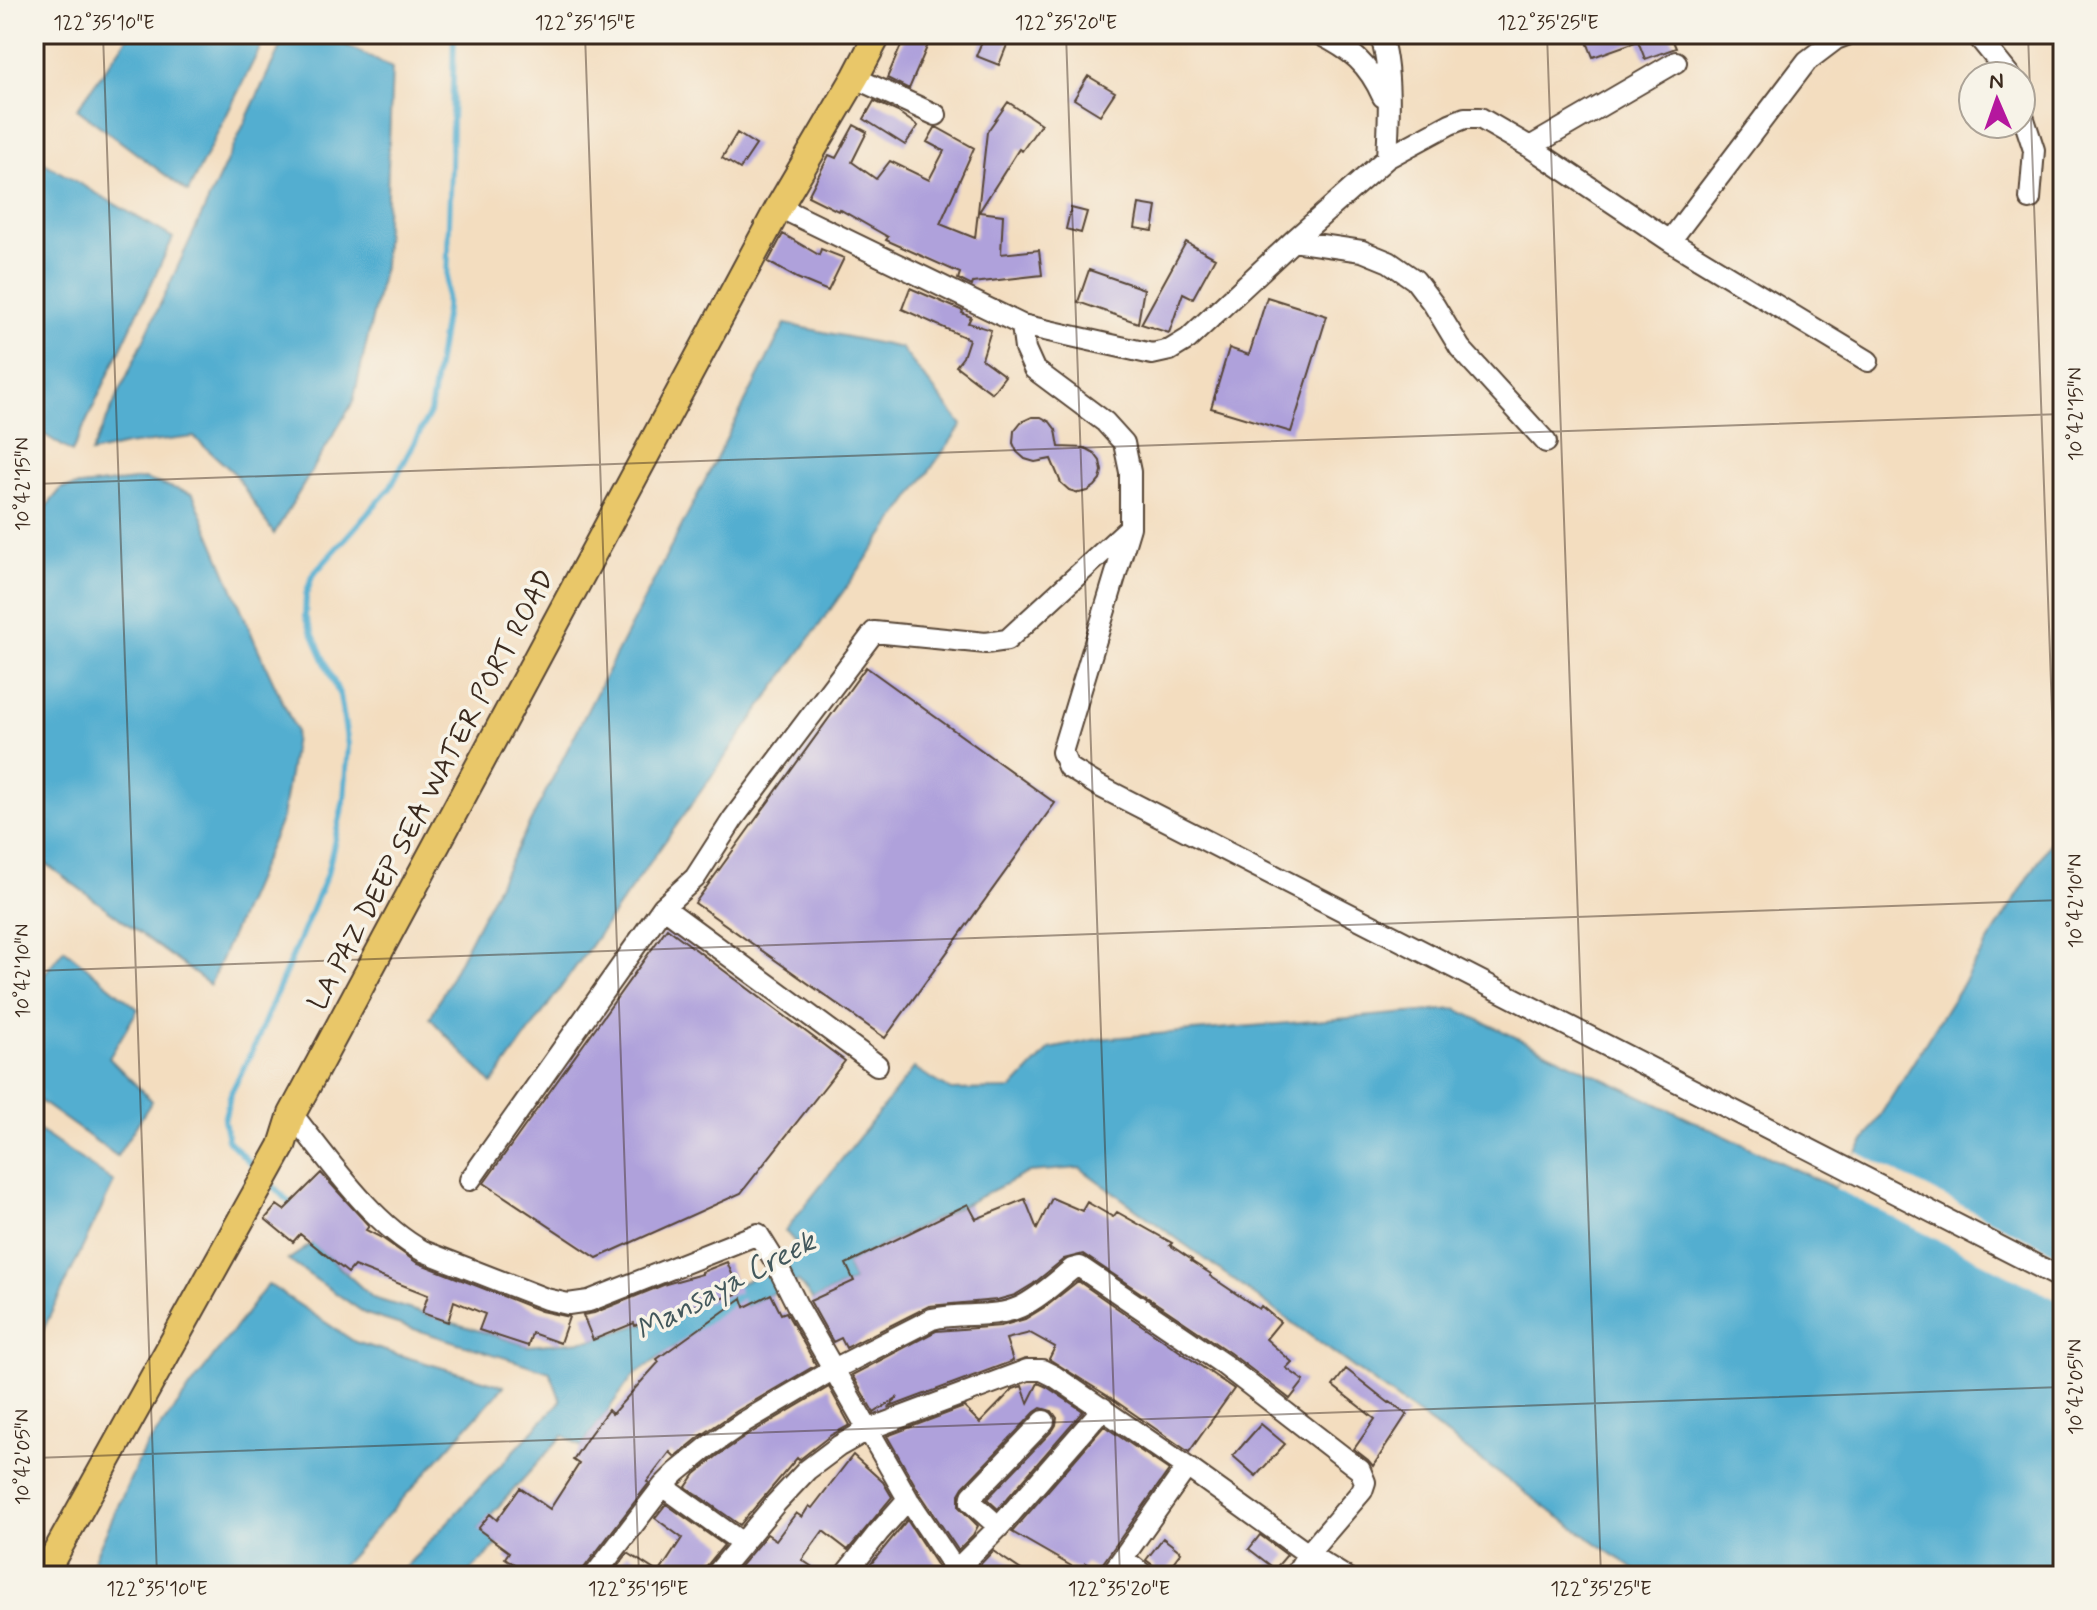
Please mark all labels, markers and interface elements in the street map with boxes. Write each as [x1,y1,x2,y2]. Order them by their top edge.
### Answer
text: 122°35'10"E [53,10,155,37]
text: 122°35'15"E [535,10,635,37]
text: 122°35'20"E [1015,10,1117,37]
text: 122°35'25"E [1497,10,1599,37]
north arrow [1957,60,2037,140]
text: N [1989,68,2004,96]
text: 10°42'15"N [2063,367,2090,461]
text: 10°42'15"N [10,437,37,531]
street label: LA PAZ DEEP SEA WATER PORT ROAD [300,564,564,1017]
text: 10°42'10"N [2063,854,2090,948]
text: 10°42'10"N [10,924,37,1018]
water label: Mansaya Creek [629,1222,824,1350]
text: 10°42'05"N [2063,1339,2090,1435]
text: 10°42'05"N [10,1409,37,1505]
text: 122°35'10"E [106,1576,208,1603]
text: 122°35'15"E [588,1576,688,1603]
text: 122°35'20"E [1068,1576,1170,1603]
text: 122°35'25"E [1550,1576,1652,1603]

